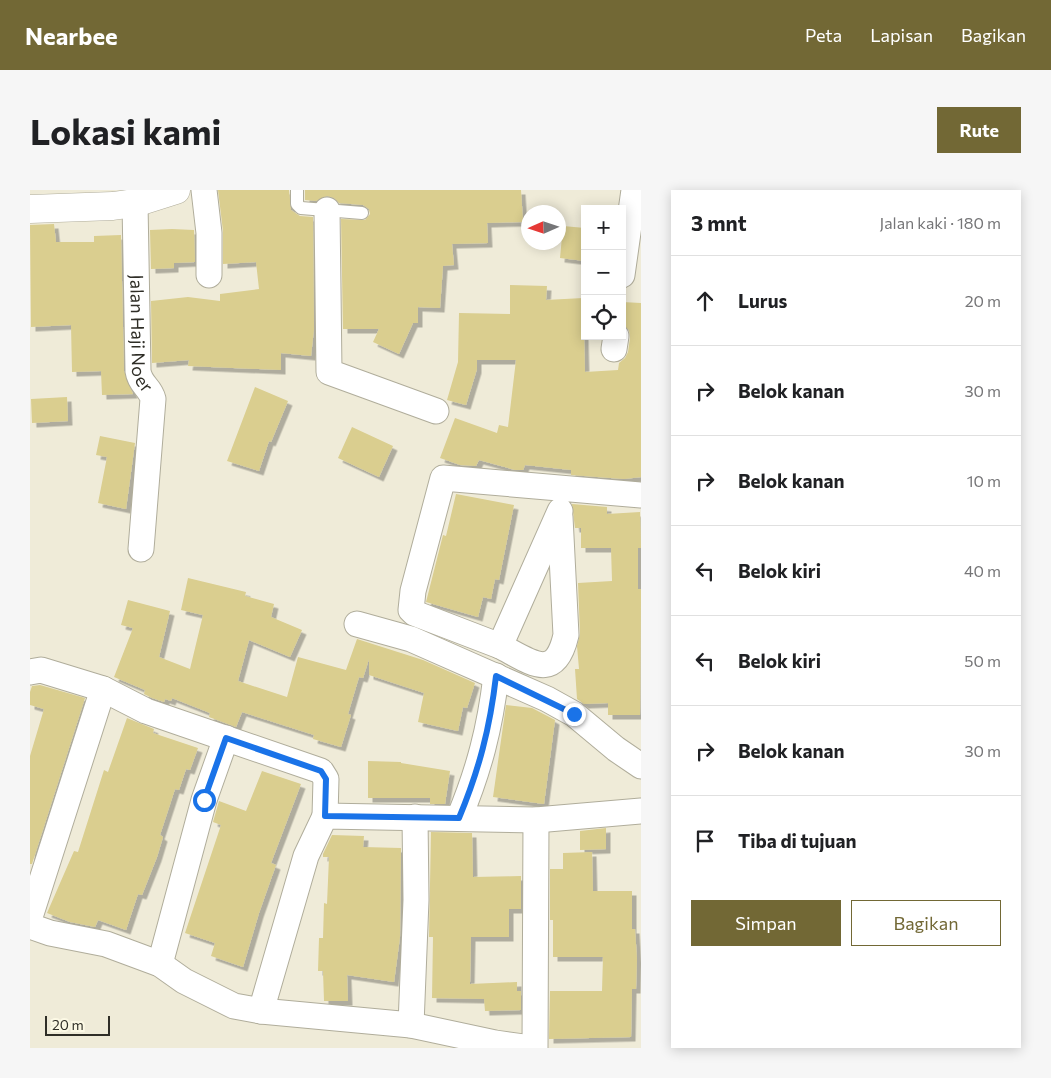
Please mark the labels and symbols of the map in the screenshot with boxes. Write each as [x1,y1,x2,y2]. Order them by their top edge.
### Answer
north arrow [521,205,566,250]
street label: Jalan Haji Noer [126,274,158,397]
route end [563,703,586,726]
route start [193,789,216,812]
scale bar [45,1013,110,1036]

